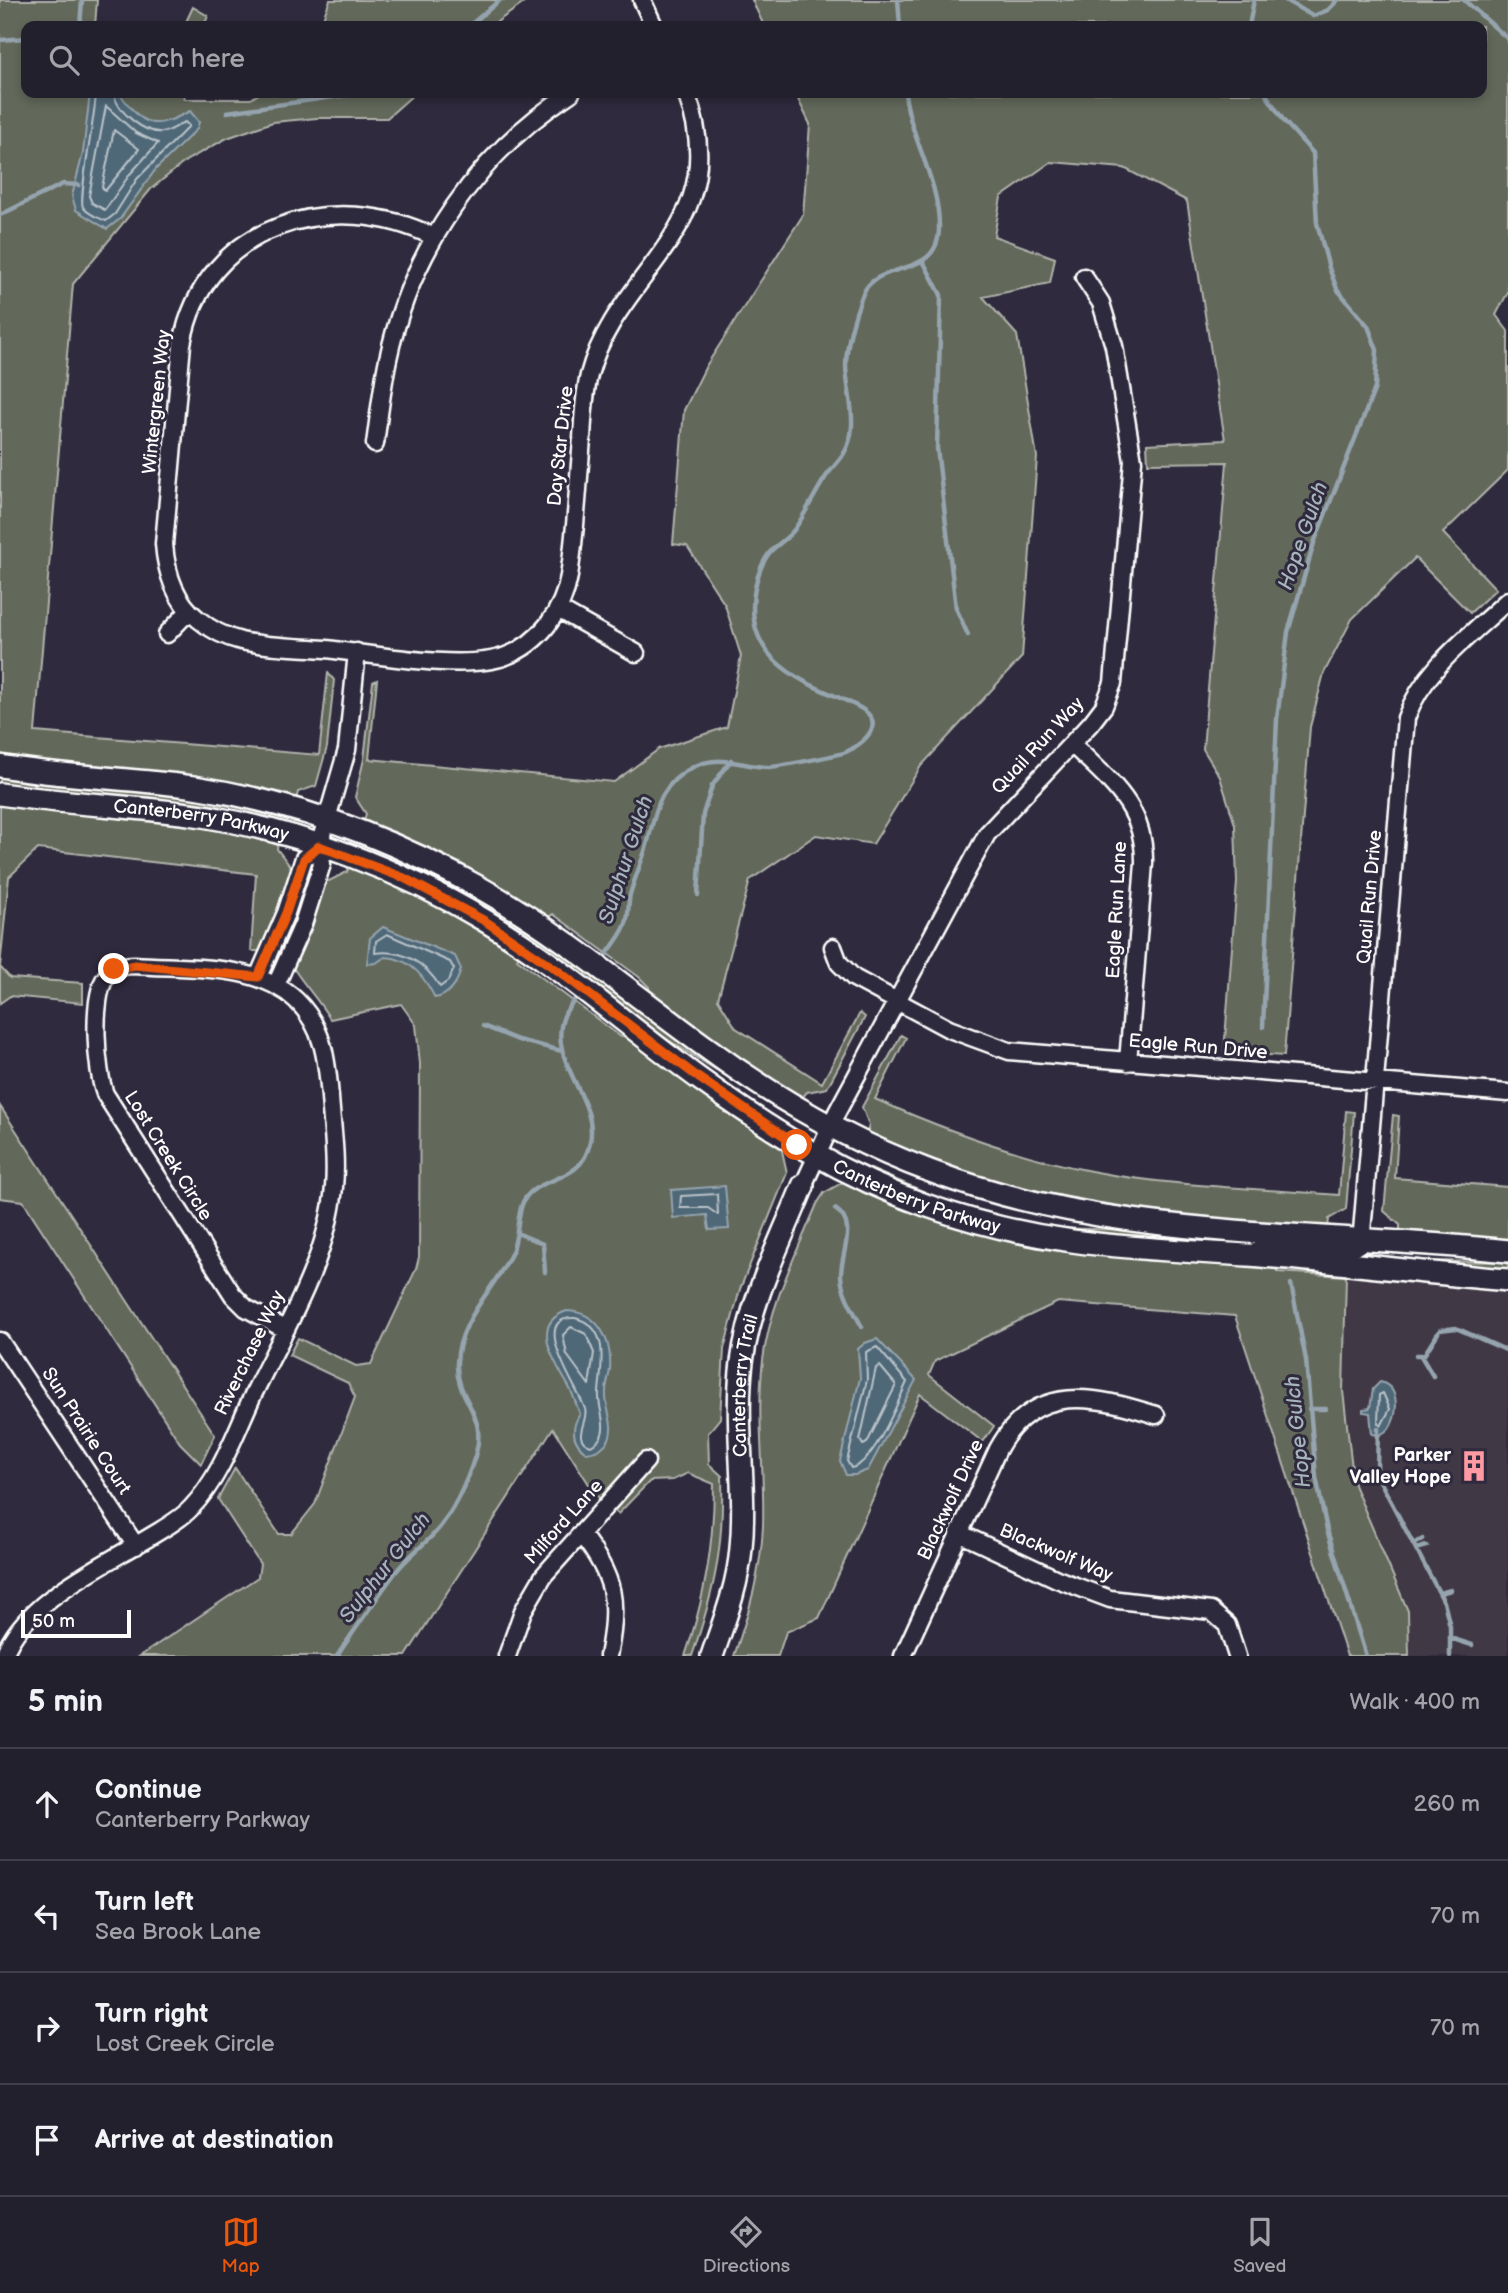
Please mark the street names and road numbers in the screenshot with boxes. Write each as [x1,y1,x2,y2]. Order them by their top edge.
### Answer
street label: Wintergreen Way [138,328,176,475]
street label: Day Star Drive [543,385,579,507]
street label: Quail Run Way [987,692,1089,799]
street label: Canterberry Parkway [112,795,292,846]
street label: Quail Run Drive [1353,829,1387,965]
street label: Eagle Run Lane [1102,841,1132,979]
street label: Eagle Run Drive [1128,1029,1268,1065]
street label: Lost Creek Circle [119,1087,217,1225]
street label: Canterberry Parkway [829,1154,1003,1239]
street label: Riverchase Way [210,1286,290,1419]
street label: Canterberry Trail [728,1312,763,1457]
street label: Sun Prairie Court [36,1363,136,1499]
street label: Blackwolf Drive [913,1436,989,1564]
street label: Milford Lane [520,1475,608,1569]
street label: Blackwolf Way [996,1519,1116,1587]

